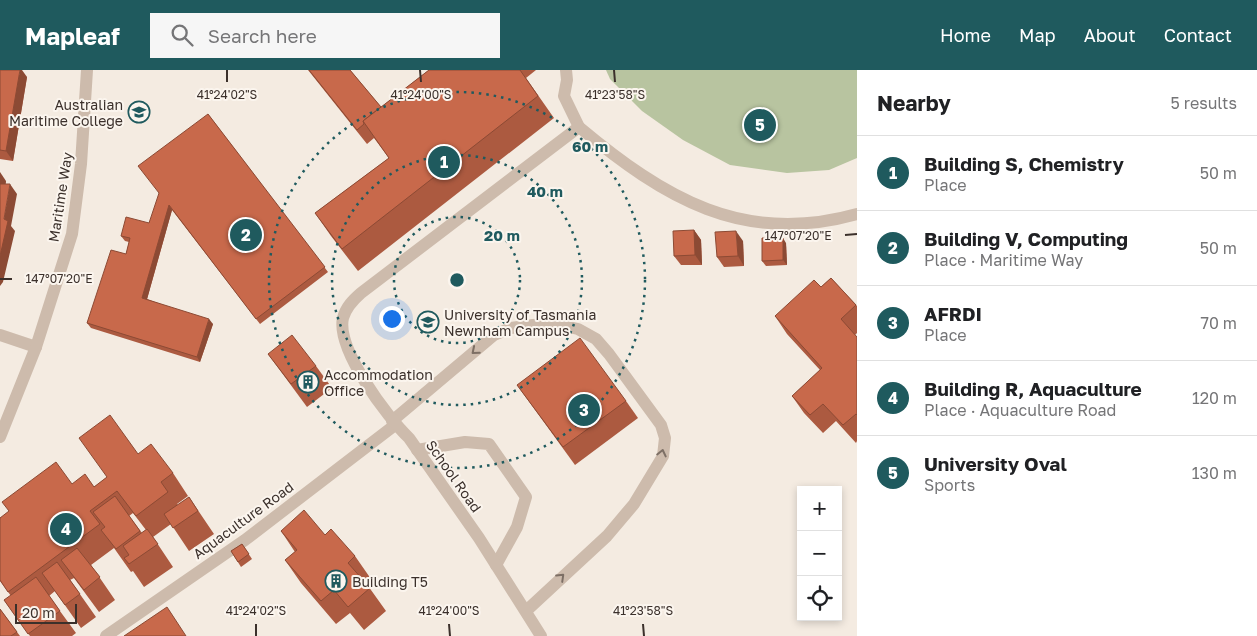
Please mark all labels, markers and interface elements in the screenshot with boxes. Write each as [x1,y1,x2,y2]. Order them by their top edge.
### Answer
search box [150,13,500,58]
text: Mapleaf [25,21,120,50]
icon: search [168,21,196,49]
text: Search here [208,24,317,47]
text: Home [940,24,991,46]
text: Map [1019,24,1056,46]
text: About [1084,24,1136,46]
text: Contact [1164,24,1232,46]
text: 41°24'02"S [197,87,258,102]
text: 41°24'00"S [390,87,452,102]
text: 41°23'58"S [585,87,645,102]
text: Nearby [877,90,951,116]
text: 5 results [1171,93,1237,113]
place label: Australian Maritime College [9,96,123,129]
school or university icon: Australian Maritime College [127,100,151,124]
pin: 5 [744,106,776,144]
text: 60 m [572,137,608,155]
pin: 1 [428,143,460,181]
street label: Maritime Way [44,151,76,243]
text: Building S, Chemistry [924,152,1124,175]
text: 1 [889,163,897,183]
text: 50 m [1200,163,1237,183]
text: Place [924,175,967,195]
text: 40 m [527,182,563,200]
pin: 2 [230,216,262,254]
text: 20 m [484,226,520,244]
text: Building V, Computing [924,227,1128,250]
text: 147°07'20"E [764,228,832,243]
text: 2 [888,238,898,258]
text: 50 m [1200,238,1237,258]
text: Place · Maritime Way [924,250,1083,270]
text: 147°07'20"E [25,271,93,286]
centre of rings [448,271,466,289]
text: AFRDI [924,302,982,325]
your location [379,306,405,332]
place label: University of Tasmania Newnham Campus [444,306,596,339]
school or university icon: University of Tasmania Newnham Campus [416,310,440,334]
text: 3 [888,313,898,333]
text: 70 m [1200,313,1237,333]
text: Place [924,325,967,345]
one-way arrow [472,345,481,354]
place label: Accommodation Office [324,366,433,399]
building icon: Accommodation Office [296,370,320,394]
text: Building R, Aquaculture [924,377,1142,400]
text: 4 [888,388,898,408]
text: 120 m [1192,388,1237,408]
pin: 3 [568,391,600,429]
text: Place · Aquaculture Road [924,400,1116,420]
street label: School Road [423,437,485,515]
one-way arrow [656,448,667,457]
text: University Oval [924,452,1067,475]
text: 5 [888,463,898,483]
text: 130 m [1192,463,1237,483]
text: Sports [924,475,975,495]
street label: Aquaculture Road [190,478,296,562]
map controls [797,486,842,621]
button: + [797,486,842,531]
pin: 4 [50,510,82,548]
button: − [797,531,842,576]
building icon: Building T5 [324,569,348,593]
place label: Building T5 [352,573,428,590]
one-way arrow [555,574,564,583]
button: locate [797,576,842,621]
scale bar [15,601,78,624]
text: 41°24'02"S [226,603,287,618]
text: 41°24'00"S [418,603,480,618]
text: 41°23'58"S [613,603,673,618]
text: 20 m [22,604,55,621]

